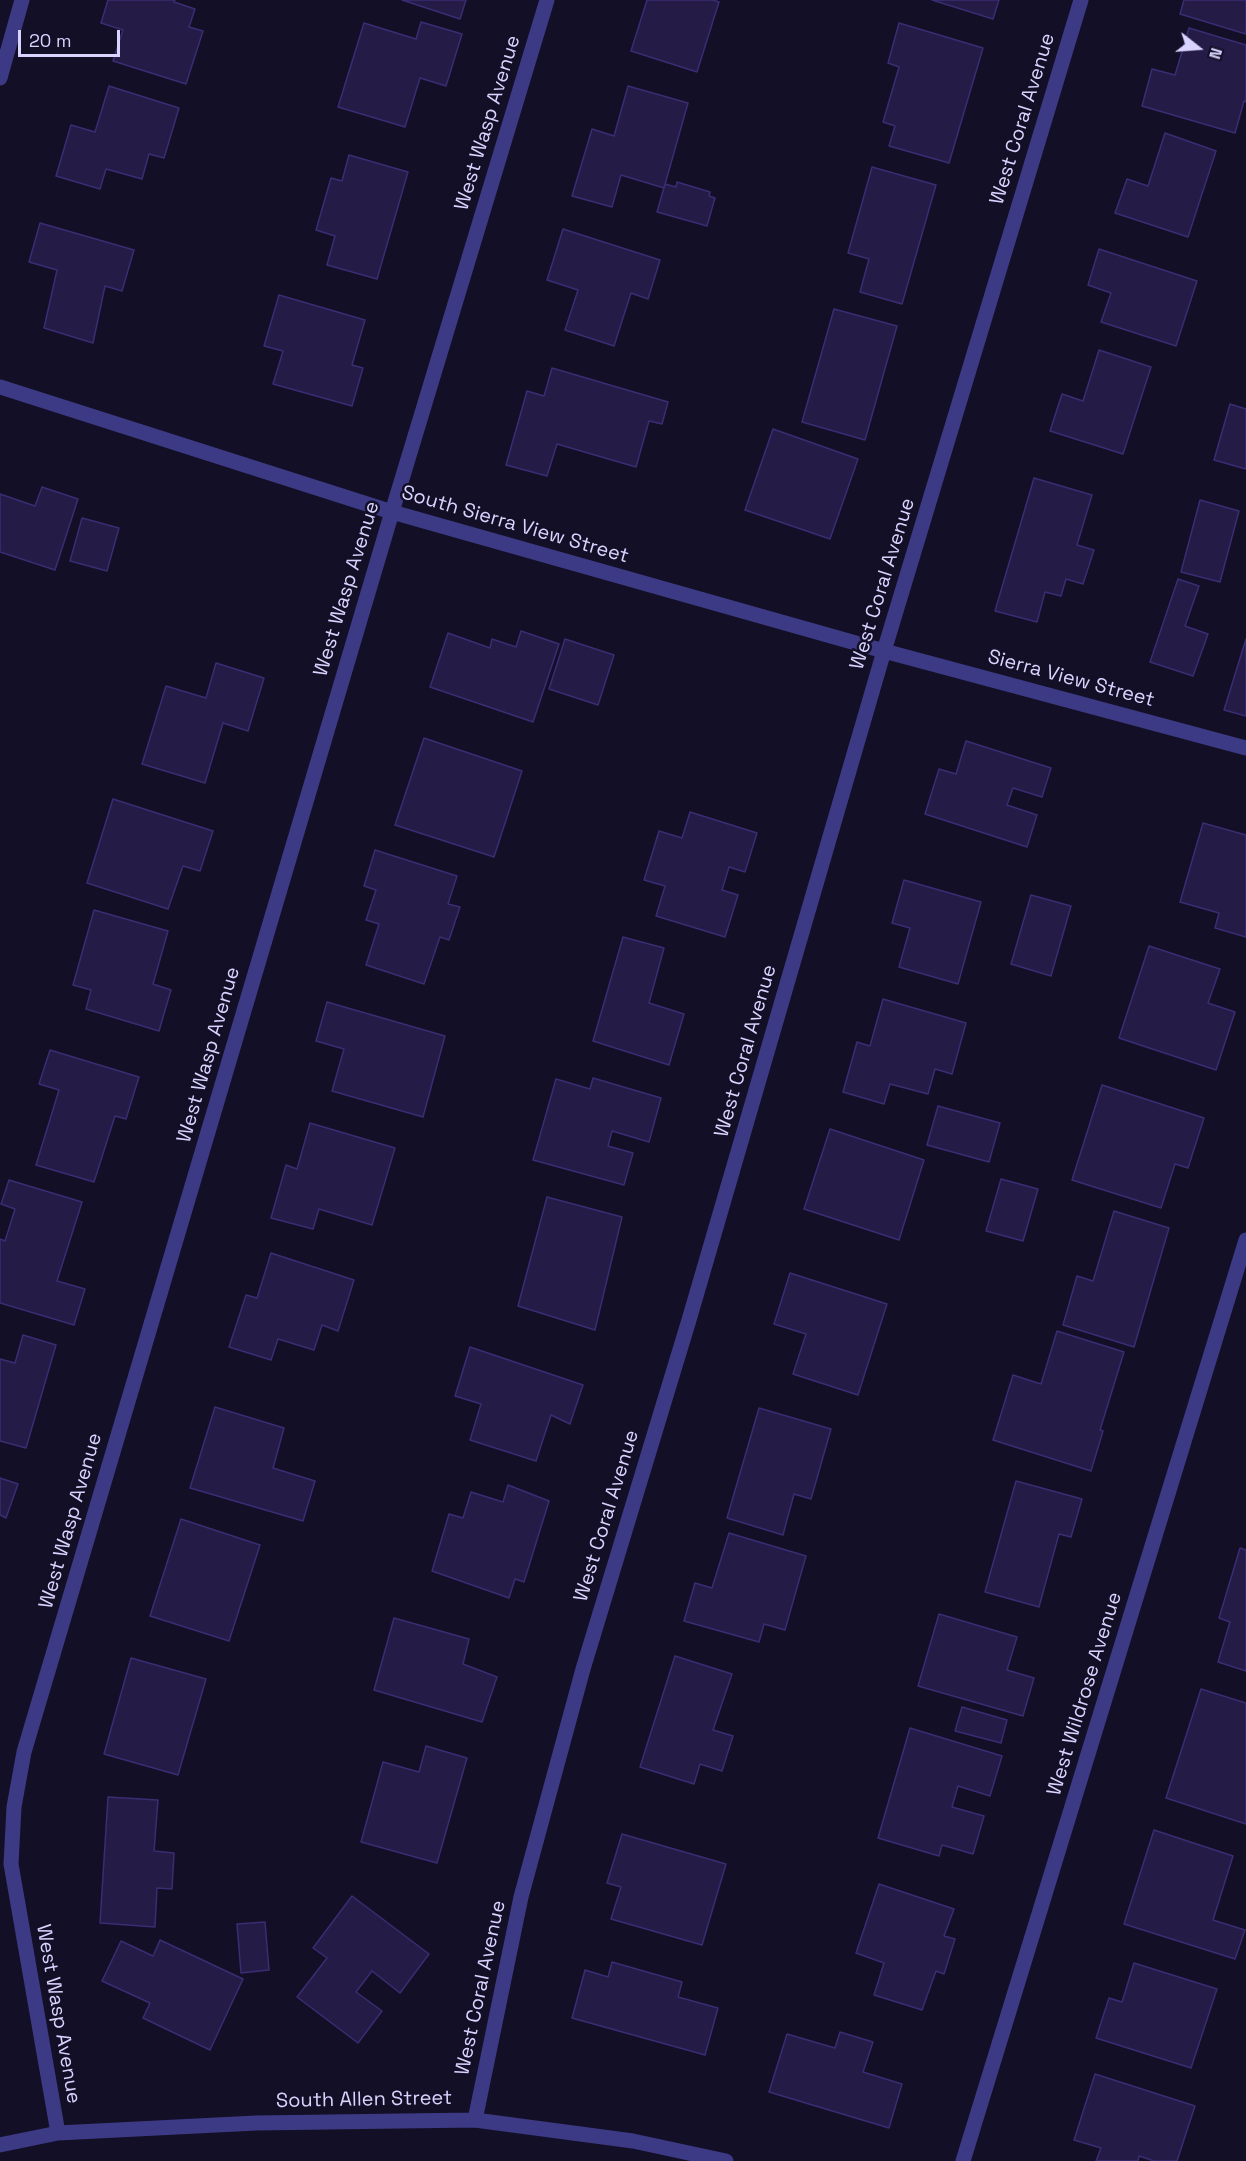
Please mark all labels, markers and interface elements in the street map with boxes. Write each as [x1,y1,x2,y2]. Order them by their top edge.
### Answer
scale bar [21,18,123,56]
north arrow [1168,18,1228,78]
text: 20 m [29,29,72,52]
street label: West Coral Avenue [985,30,1061,208]
street label: West Wasp Avenue [450,33,526,213]
text: N [1204,45,1227,62]
street label: South Sierra View Street [399,481,631,569]
street label: West Coral Avenue [845,495,921,673]
street label: West Wasp Avenue [309,499,385,679]
street label: Sierra View Street [985,645,1157,713]
street label: West Coral Avenue [710,962,782,1140]
street label: West Wasp Avenue [172,964,246,1146]
street label: West Coral Avenue [569,1427,645,1605]
street label: West Wasp Avenue [34,1430,108,1612]
street label: West Wildrose Avenue [1043,1589,1127,1799]
street label: West Coral Avenue [451,1898,511,2078]
street label: West Wasp Avenue [30,1922,86,2106]
street label: South Allen Street [276,2086,452,2114]

